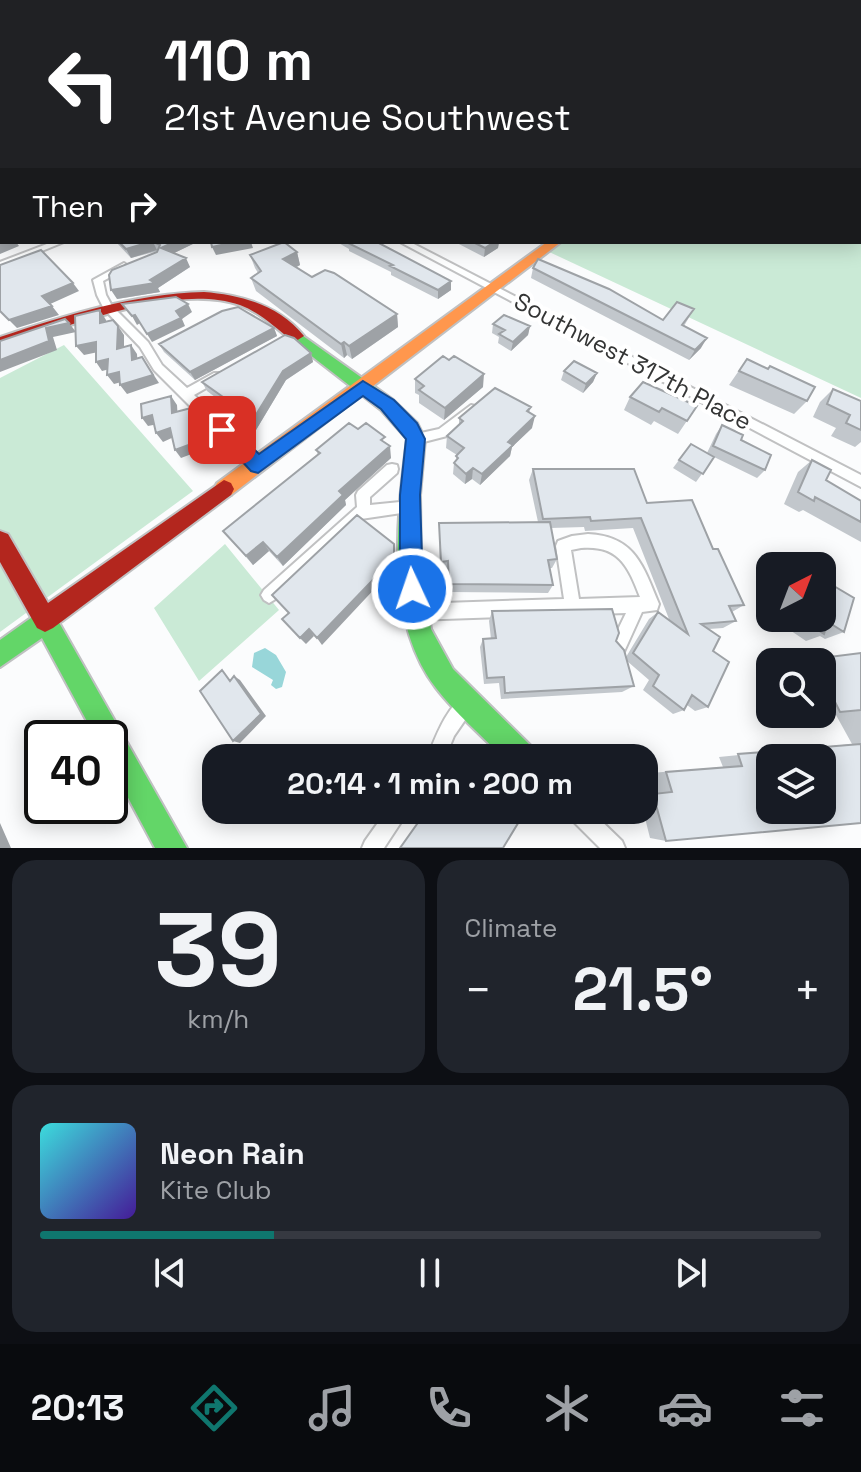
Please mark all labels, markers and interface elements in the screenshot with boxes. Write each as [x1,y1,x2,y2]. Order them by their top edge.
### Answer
text: 110 m [164,25,313,96]
icon: left [32,32,136,136]
text: 21st Avenue Southwest [164,95,571,141]
icon: right [120,184,164,228]
text: Then [32,187,104,226]
street label: Southwest 317th Place [509,285,757,437]
pin [188,396,256,464]
icon: arrive [200,408,244,452]
position arrow [370,547,454,631]
north arrow [756,552,836,632]
map controls [756,552,836,824]
button: search [756,648,836,728]
speed limit sign: 40 [24,720,128,824]
button: layers [756,744,836,824]
text: 20:14 · 1 min · 200 m [287,764,573,803]
text: 39 [154,884,282,1016]
text: Climate [465,911,557,945]
text: 21.5° [573,951,713,1028]
text: − [465,962,492,1018]
text: + [794,962,821,1018]
text: km/h [187,1002,249,1036]
text: Neon Rain [160,1134,305,1173]
text: Kite Club [160,1173,272,1207]
icon: previous [148,1251,192,1295]
icon: pause [408,1251,452,1295]
icon: next [669,1251,713,1295]
icon: directions [186,1380,242,1436]
icon: music [304,1380,360,1436]
icon: phone [421,1380,477,1436]
icon: climate [539,1380,595,1436]
icon: car [657,1380,713,1436]
icon: filters [774,1380,830,1436]
text: 20:13 [31,1385,124,1431]

